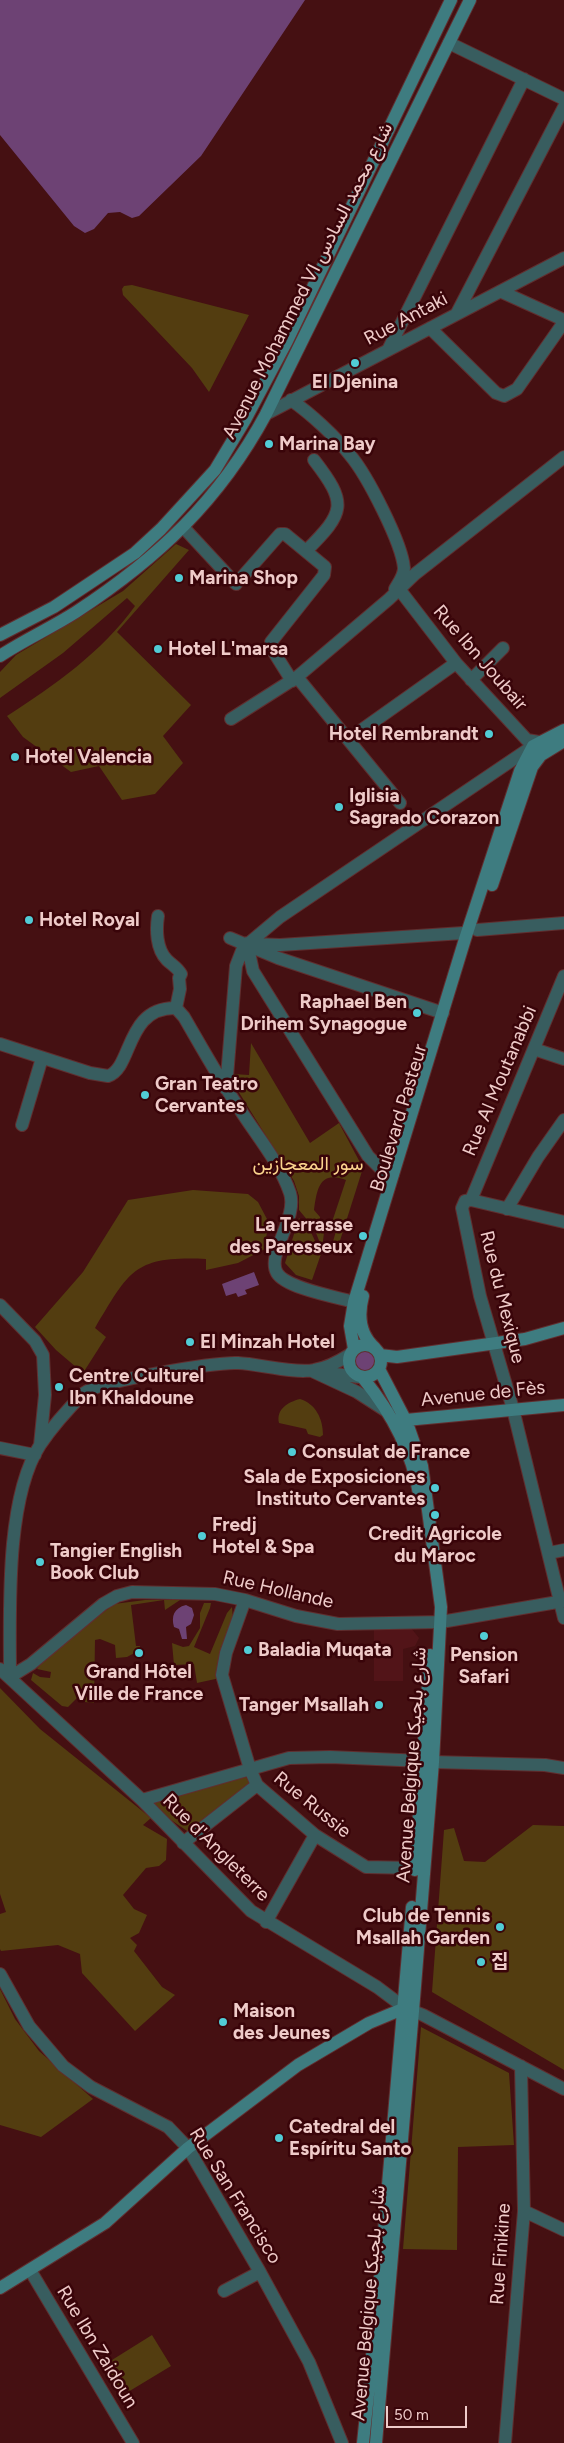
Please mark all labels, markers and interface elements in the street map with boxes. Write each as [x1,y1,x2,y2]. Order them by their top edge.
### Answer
street label: Avenue Mohammed VI شارع محمد السادس [218,119,398,443]
street label: Rue Antaki [360,287,452,351]
marker: El Djenina [349,357,361,369]
place label: El Djenina [312,371,398,393]
place label: Marina Bay [279,433,375,455]
marker: Marina Bay [263,438,275,450]
place label: Marina Shop [189,567,298,589]
marker: Marina Shop [173,572,185,584]
street label: Rue Ibn Joubair [428,601,532,715]
place label: Hotel L'marsa [168,638,288,660]
marker: Hotel L'marsa [152,643,164,655]
place label: Hotel Rembrandt [329,723,479,745]
marker: Hotel Rembrandt [483,728,495,740]
place label: Hotel Valencia [25,746,152,768]
marker: Hotel Valencia [9,751,21,763]
place label: Iglisia Sagrado Corazon [349,785,499,829]
marker: Iglisia Sagrado Corazon [333,801,345,813]
place label: Hotel Royal [39,909,140,931]
marker: Hotel Royal [23,914,35,926]
place label: Raphael Ben Drihem Synagogue [240,991,407,1035]
street label: Rue Al Moutanabbi [458,1003,542,1159]
marker: Raphael Ben Drihem Synagogue [411,1007,423,1019]
street label: Boulevard Pasteur [366,1042,432,1194]
place label: Gran Teatro Cervantes [155,1073,258,1117]
marker: Gran Teatro Cervantes [139,1089,151,1101]
park label: سور المعجازين [253,1153,363,1175]
place label: La Terrasse des Paresseux [229,1214,353,1258]
street label: Rue du Mexique [475,1228,529,1366]
marker: La Terrasse des Paresseux [357,1230,369,1242]
place label: El Minzah Hotel [200,1331,335,1353]
marker: El Minzah Hotel [184,1336,196,1348]
place label: Centre Culturel Ibn Khaldoune [69,1365,204,1409]
street label: Avenue de Fès [420,1376,546,1412]
marker: Centre Culturel Ibn Khaldoune [53,1381,65,1393]
place label: Consulat de France [302,1441,470,1463]
marker: Consulat de France [286,1446,298,1458]
place label: Sala de Exposiciones Instituto Cervantes [243,1466,425,1510]
marker: Sala de Exposiciones Instituto Cervantes [429,1482,441,1494]
marker: Credit Agricole du Maroc [429,1509,441,1521]
place label: Fredj Hotel & Spa [212,1514,314,1558]
place label: Credit Agricole du Maroc [368,1523,502,1567]
marker: Fredj Hotel & Spa [196,1530,208,1542]
place label: Tangier English Book Club [50,1540,182,1584]
marker: Tangier English Book Club [34,1556,46,1568]
street label: Rue Hollande [220,1566,336,1614]
marker: Pension Safari [478,1630,490,1642]
place label: Baladia Muqata [258,1639,392,1661]
marker: Baladia Muqata [242,1644,254,1656]
place label: Pension Safari [450,1644,518,1688]
street label: Avenue Belgique شارع بلجيكا [392,1646,432,1884]
marker: Grand Hôtel Ville de France [133,1647,145,1659]
place label: Grand Hôtel Ville de France [75,1661,203,1705]
place label: Tanger Msallah [239,1694,369,1716]
marker: Tanger Msallah [373,1699,385,1711]
street label: Rue Russie [269,1767,355,1843]
street label: Rue d'Angleterre [158,1790,274,1906]
place label: Club de Tennis Msallah Garden [356,1905,490,1949]
marker: Club de Tennis Msallah Garden [494,1921,506,1933]
place label: 집 [491,1951,508,1973]
marker: 집 [475,1956,487,1968]
place label: Maison des Jeunes [233,2000,330,2044]
marker: Maison des Jeunes [217,2016,229,2028]
place label: Catedral del Espíritu Santo [289,2116,412,2160]
street label: Rue San Francisco [184,2124,286,2268]
marker: Catedral del Espíritu Santo [273,2132,285,2144]
street label: Avenue Belgique شارع بلجيكا [347,2184,391,2422]
street label: Rue Finikine [486,2202,516,2306]
street label: Rue Ibn Zaidoun [51,2282,143,2412]
scale bar [389,2396,470,2428]
text: 50 m [394,2406,429,2424]

